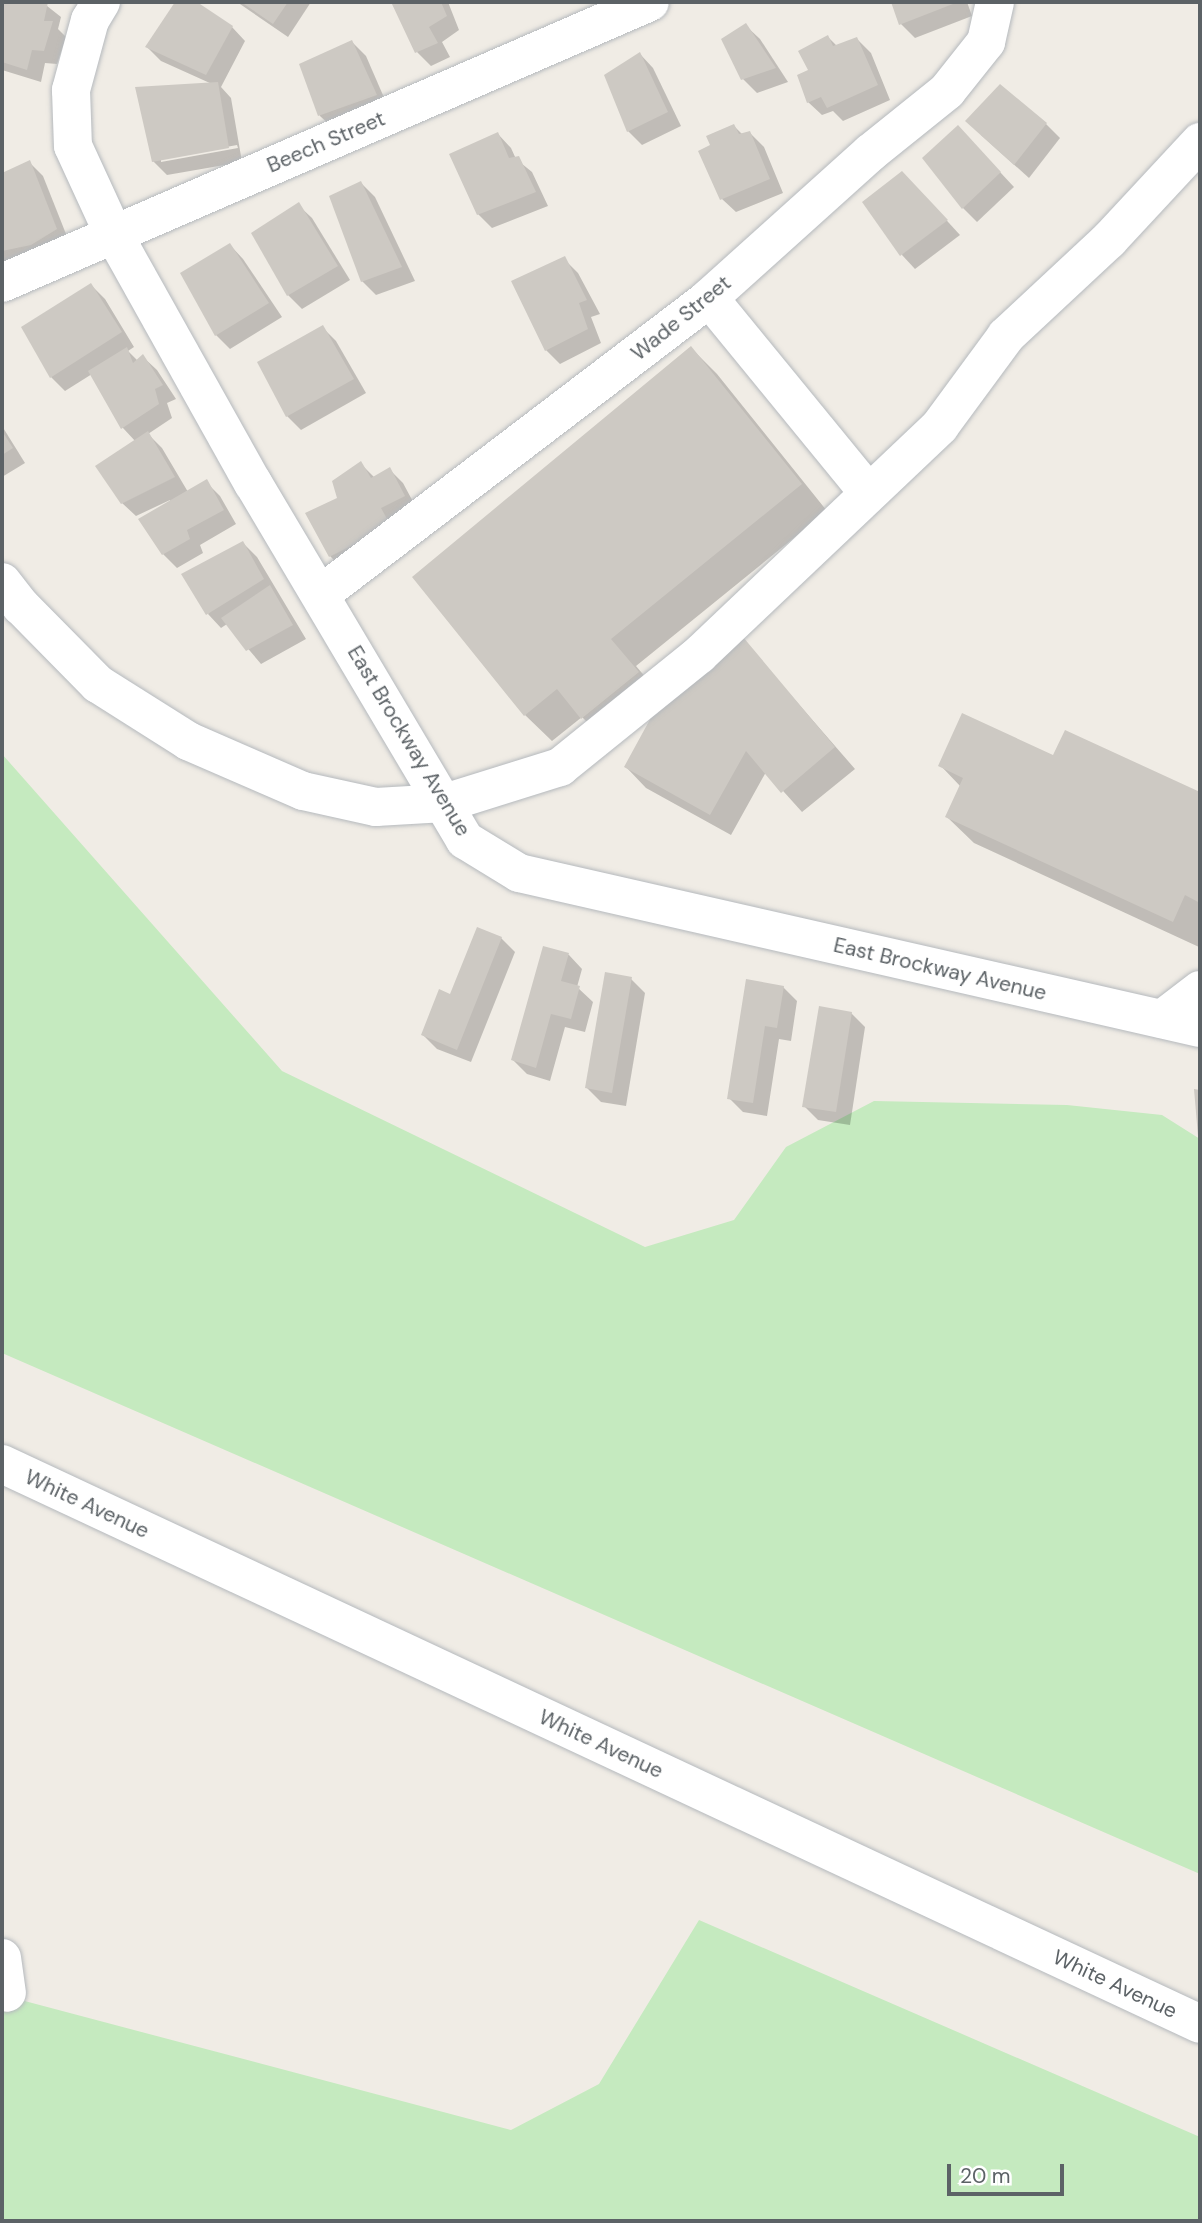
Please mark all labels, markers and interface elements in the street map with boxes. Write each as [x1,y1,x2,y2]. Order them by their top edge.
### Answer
street label: Beech Street [263,106,389,178]
street label: Wade Street [626,270,736,366]
street label: East Brockway Avenue [342,641,476,841]
street label: East Brockway Avenue [831,932,1049,1006]
street label: White Avenue [21,1464,153,1544]
street label: White Avenue [535,1704,667,1784]
street label: White Avenue [1049,1944,1181,2024]
scale bar [950,2150,1067,2194]
text: 20 m [960,2162,1011,2190]

